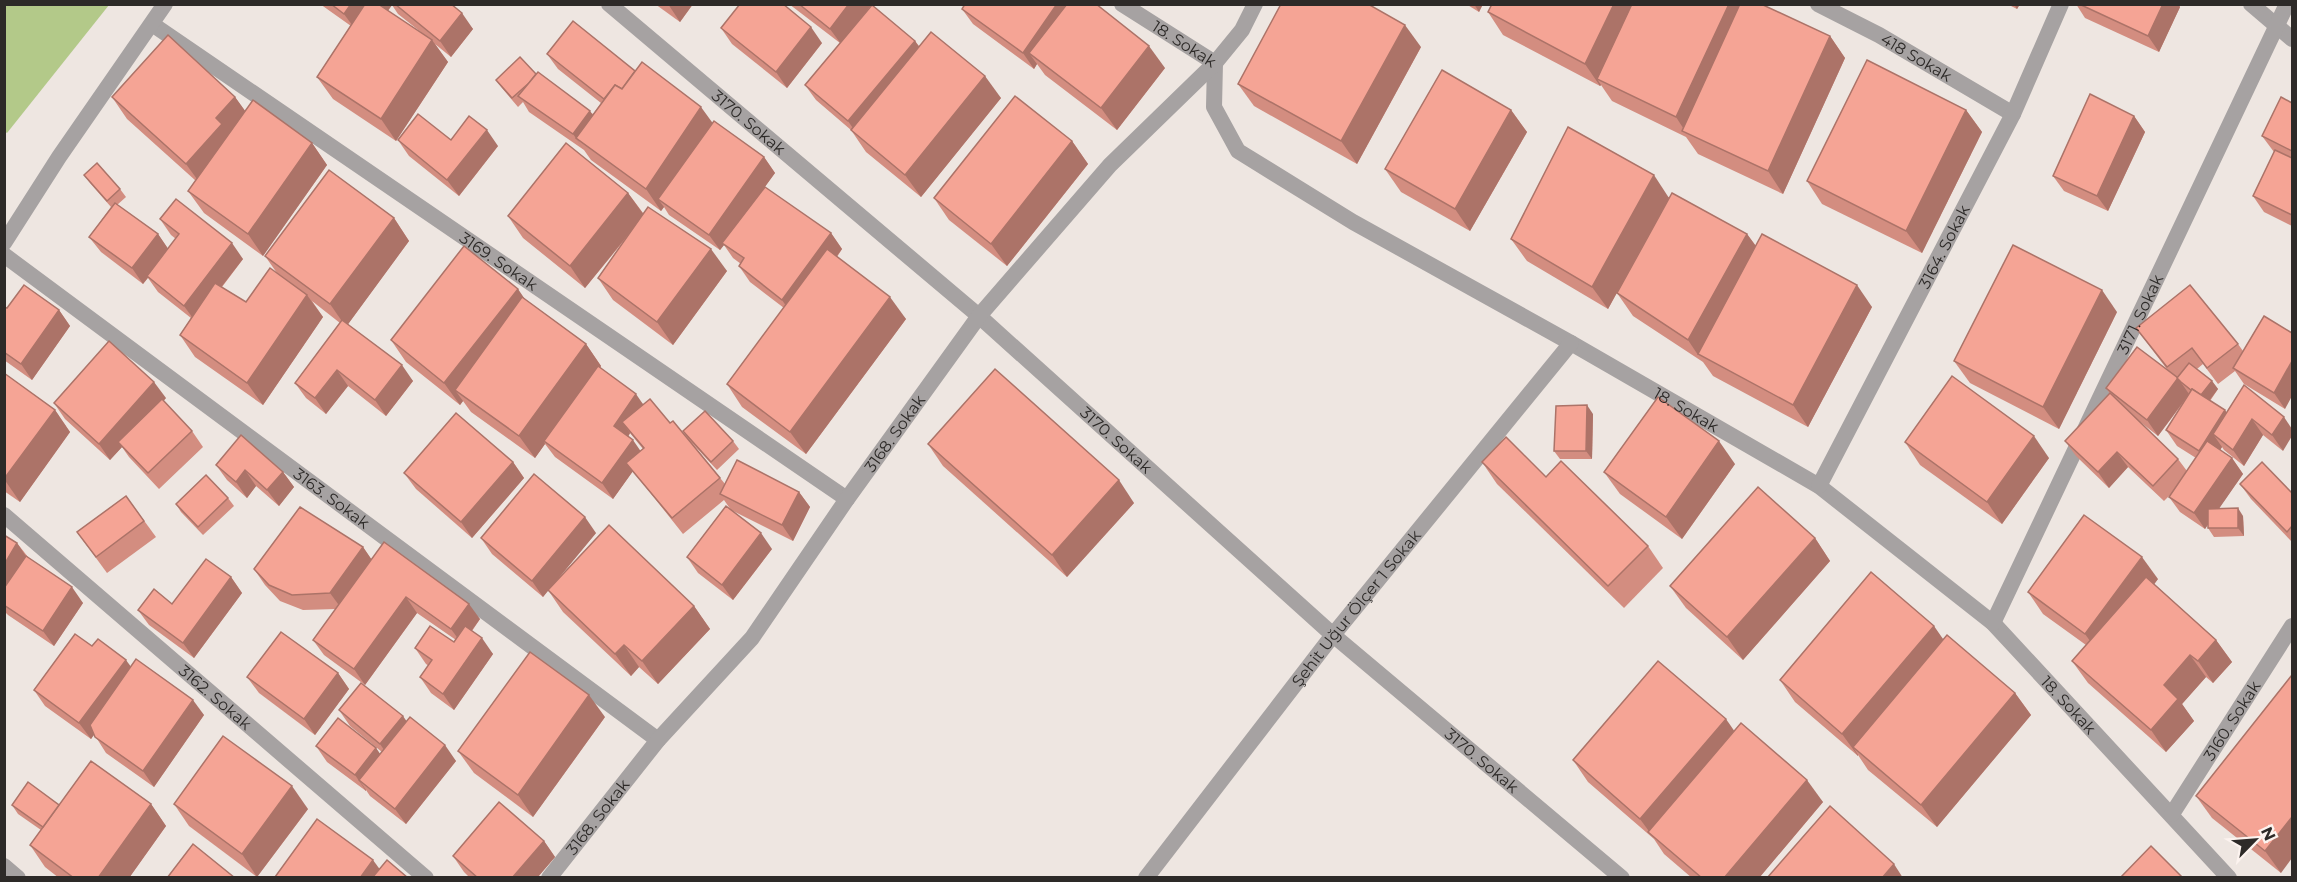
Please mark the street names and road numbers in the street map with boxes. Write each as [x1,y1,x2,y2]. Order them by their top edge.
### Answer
street label: 18. Sokak [1149,16,1220,71]
street label: 418 Sokak [1878,29,1956,86]
street label: 3170. Sokak [708,86,790,159]
street label: 3164. Sokak [1914,201,1974,292]
street label: 3169. Sokak [456,228,542,294]
street label: 3171. Sokak [2113,271,2167,357]
street label: 18. Sokak [1650,383,1723,436]
street label: 3168. Sokak [860,390,929,476]
street label: 3170. Sokak [1077,403,1157,477]
street label: 3163. Sokak [290,464,374,533]
street label: Şehit Uğur Ölçer 1 Sokak [1287,525,1425,690]
street label: 3162. Sokak [175,660,256,734]
street label: 18. Sokak [2037,672,2100,738]
street label: 3160. Sokak [2199,677,2264,764]
street label: 3170. Sokak [1441,724,1523,797]
street label: 3168. Sokak [562,775,633,858]

